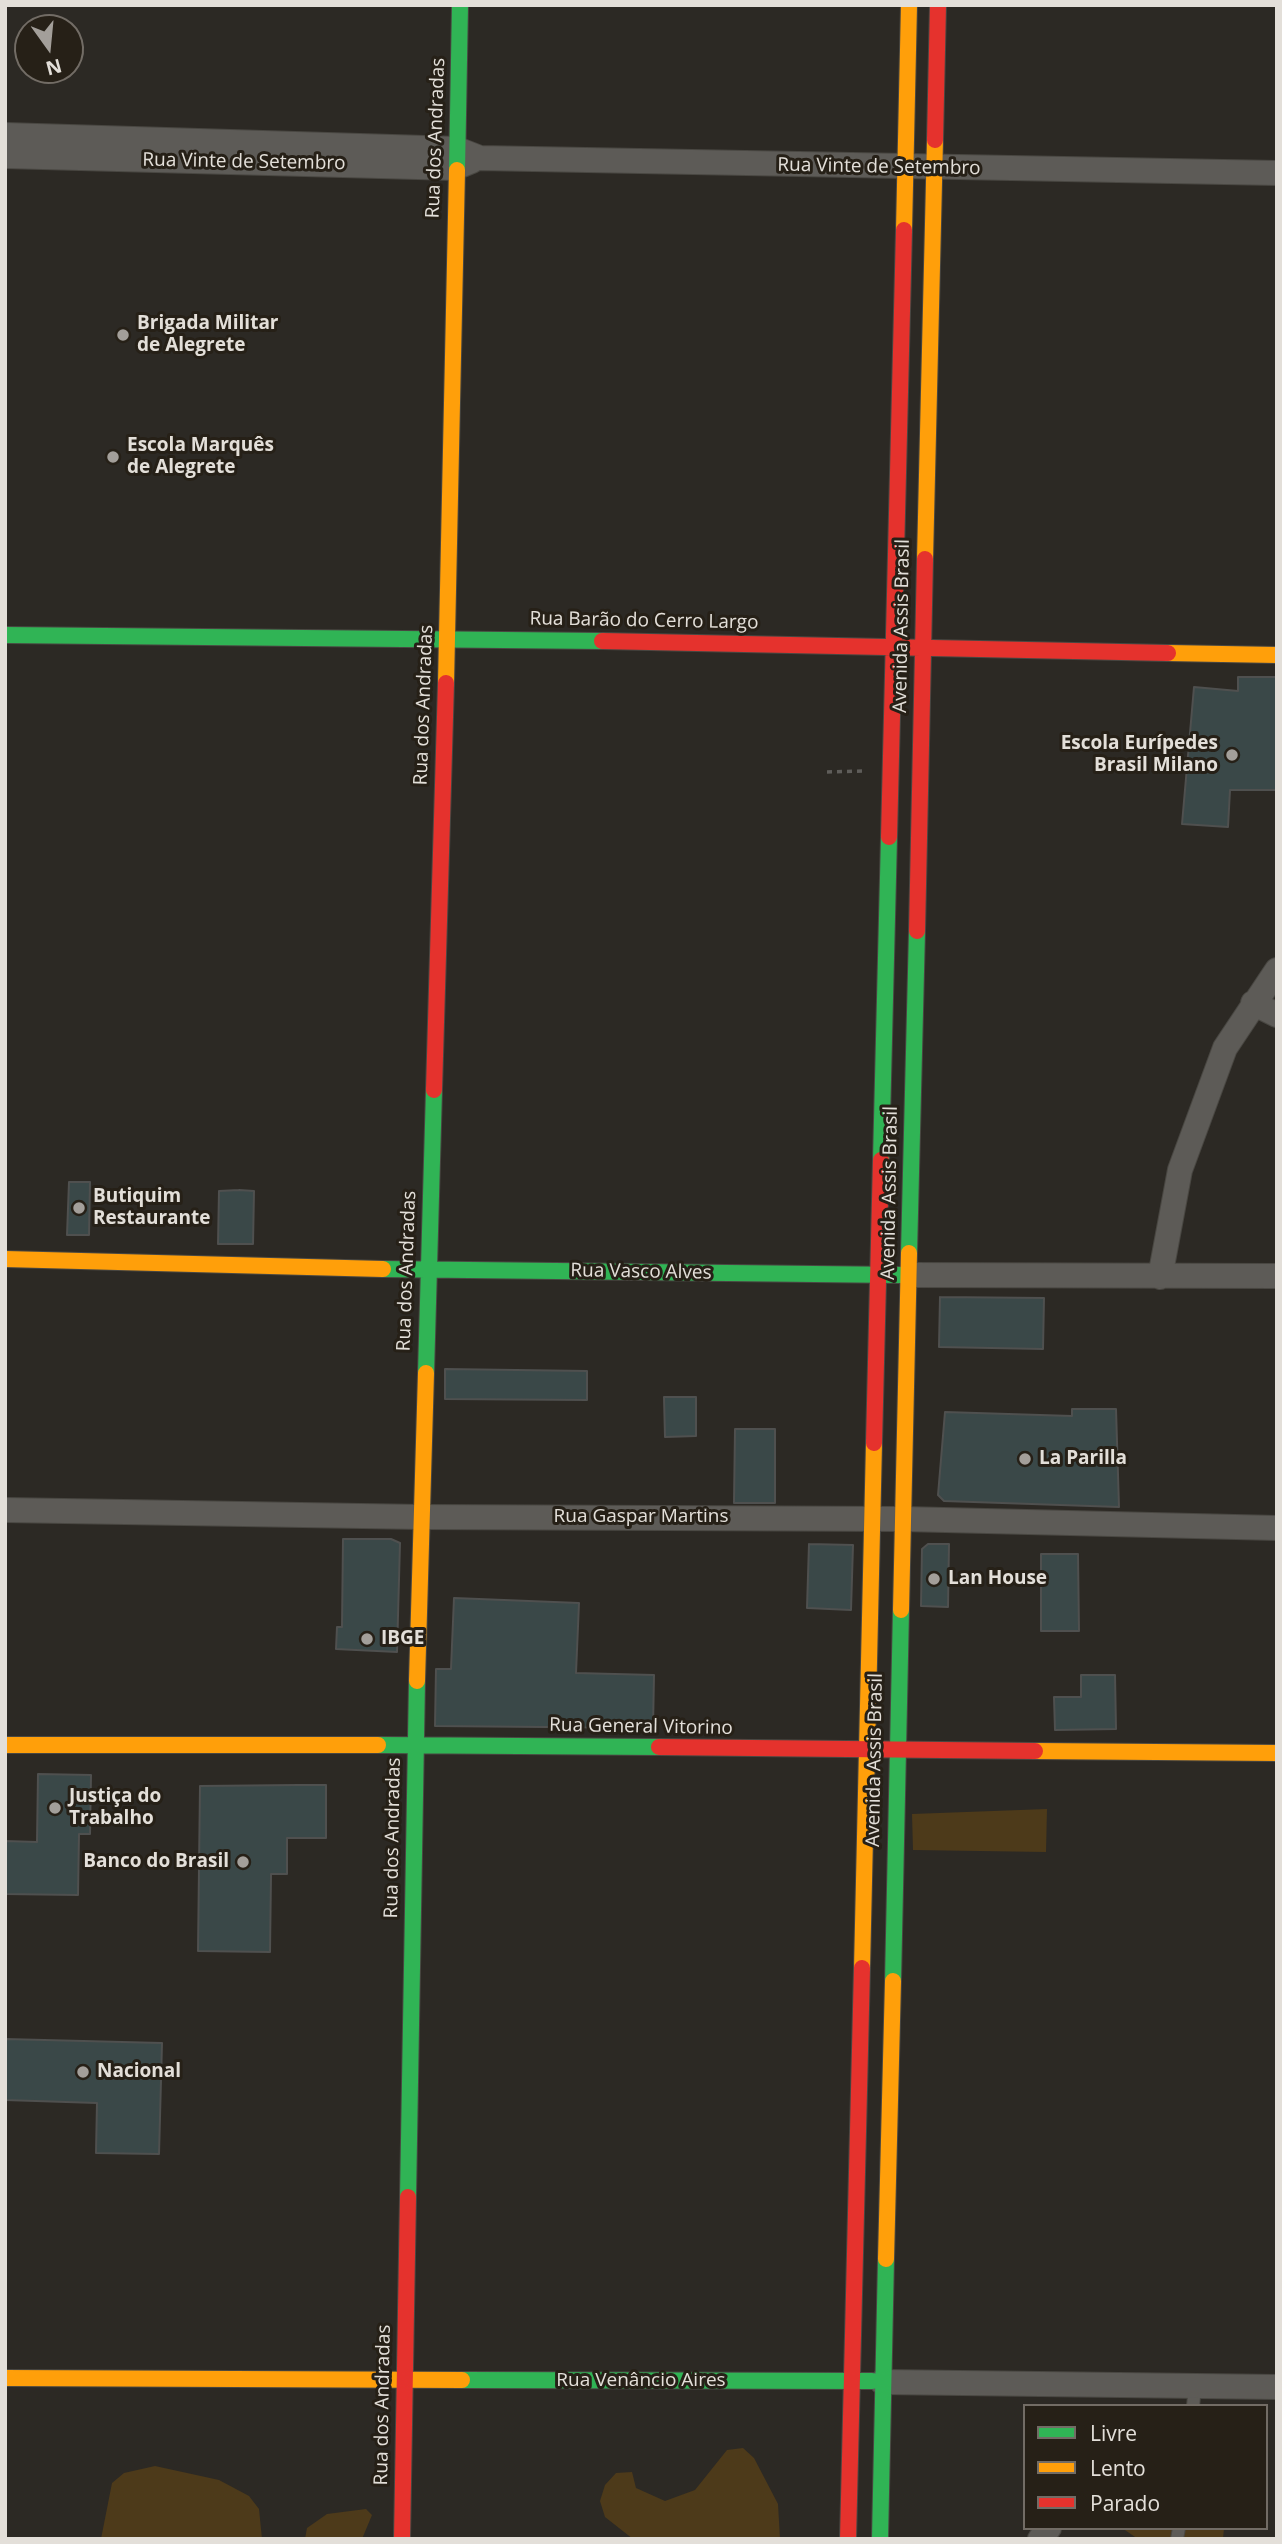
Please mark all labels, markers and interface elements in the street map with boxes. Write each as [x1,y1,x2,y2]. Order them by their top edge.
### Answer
north arrow [14,14,84,84]
text: N [43,53,65,82]
street label: Rua dos Andradas [422,57,450,219]
street label: Rua Vinte de Setembro [142,149,346,175]
street label: Rua Vinte de Setembro [777,154,981,180]
place label: Brigada Militar de Alegrete [137,313,278,357]
marker: Brigada Militar de Alegrete [115,327,131,343]
place label: Escola Marquês de Alegrete [127,435,274,479]
marker: Escola Marquês de Alegrete [105,449,121,465]
street label: Avenida Assis Brasil [889,539,915,713]
street label: Rua Barão do Cerro Largo [529,608,759,634]
street label: Rua dos Andradas [410,624,438,786]
place label: Escola Eurípedes Brasil Milano [1061,733,1218,777]
marker: Escola Eurípedes Brasil Milano [1224,747,1240,763]
street label: Avenida Assis Brasil [877,1106,903,1280]
place label: Butiquim Restaurante [93,1186,210,1230]
street label: Rua dos Andradas [393,1190,421,1352]
marker: Butiquim Restaurante [71,1200,87,1216]
street label: Rua Vasco Alves [570,1259,712,1285]
place label: La Parilla [1039,1448,1127,1470]
marker: La Parilla [1017,1451,1033,1467]
street label: Rua Gaspar Martins [554,1506,728,1528]
place label: Lan House [948,1568,1047,1590]
marker: Lan House [926,1571,942,1587]
place label: IBGE [381,1628,424,1650]
marker: IBGE [359,1631,375,1647]
street label: Avenida Assis Brasil [862,1673,888,1847]
street label: Rua General Vitorino [549,1714,733,1740]
street label: Rua dos Andradas [380,1757,406,1919]
place label: Justiça do Trabalho [69,1786,161,1830]
marker: Justiça do Trabalho [47,1800,63,1816]
place label: Banco do Brasil [83,1851,229,1873]
marker: Banco do Brasil [235,1854,251,1870]
place label: Nacional [97,2061,181,2083]
marker: Nacional [75,2064,91,2080]
street label: Rua dos Andradas [370,2324,396,2486]
street label: Rua Venâncio Aires [556,2370,726,2392]
legend [1023,2404,1268,2530]
text: Livre [1090,2419,1137,2447]
text: Lento [1090,2454,1146,2482]
text: Parado [1090,2489,1160,2517]

